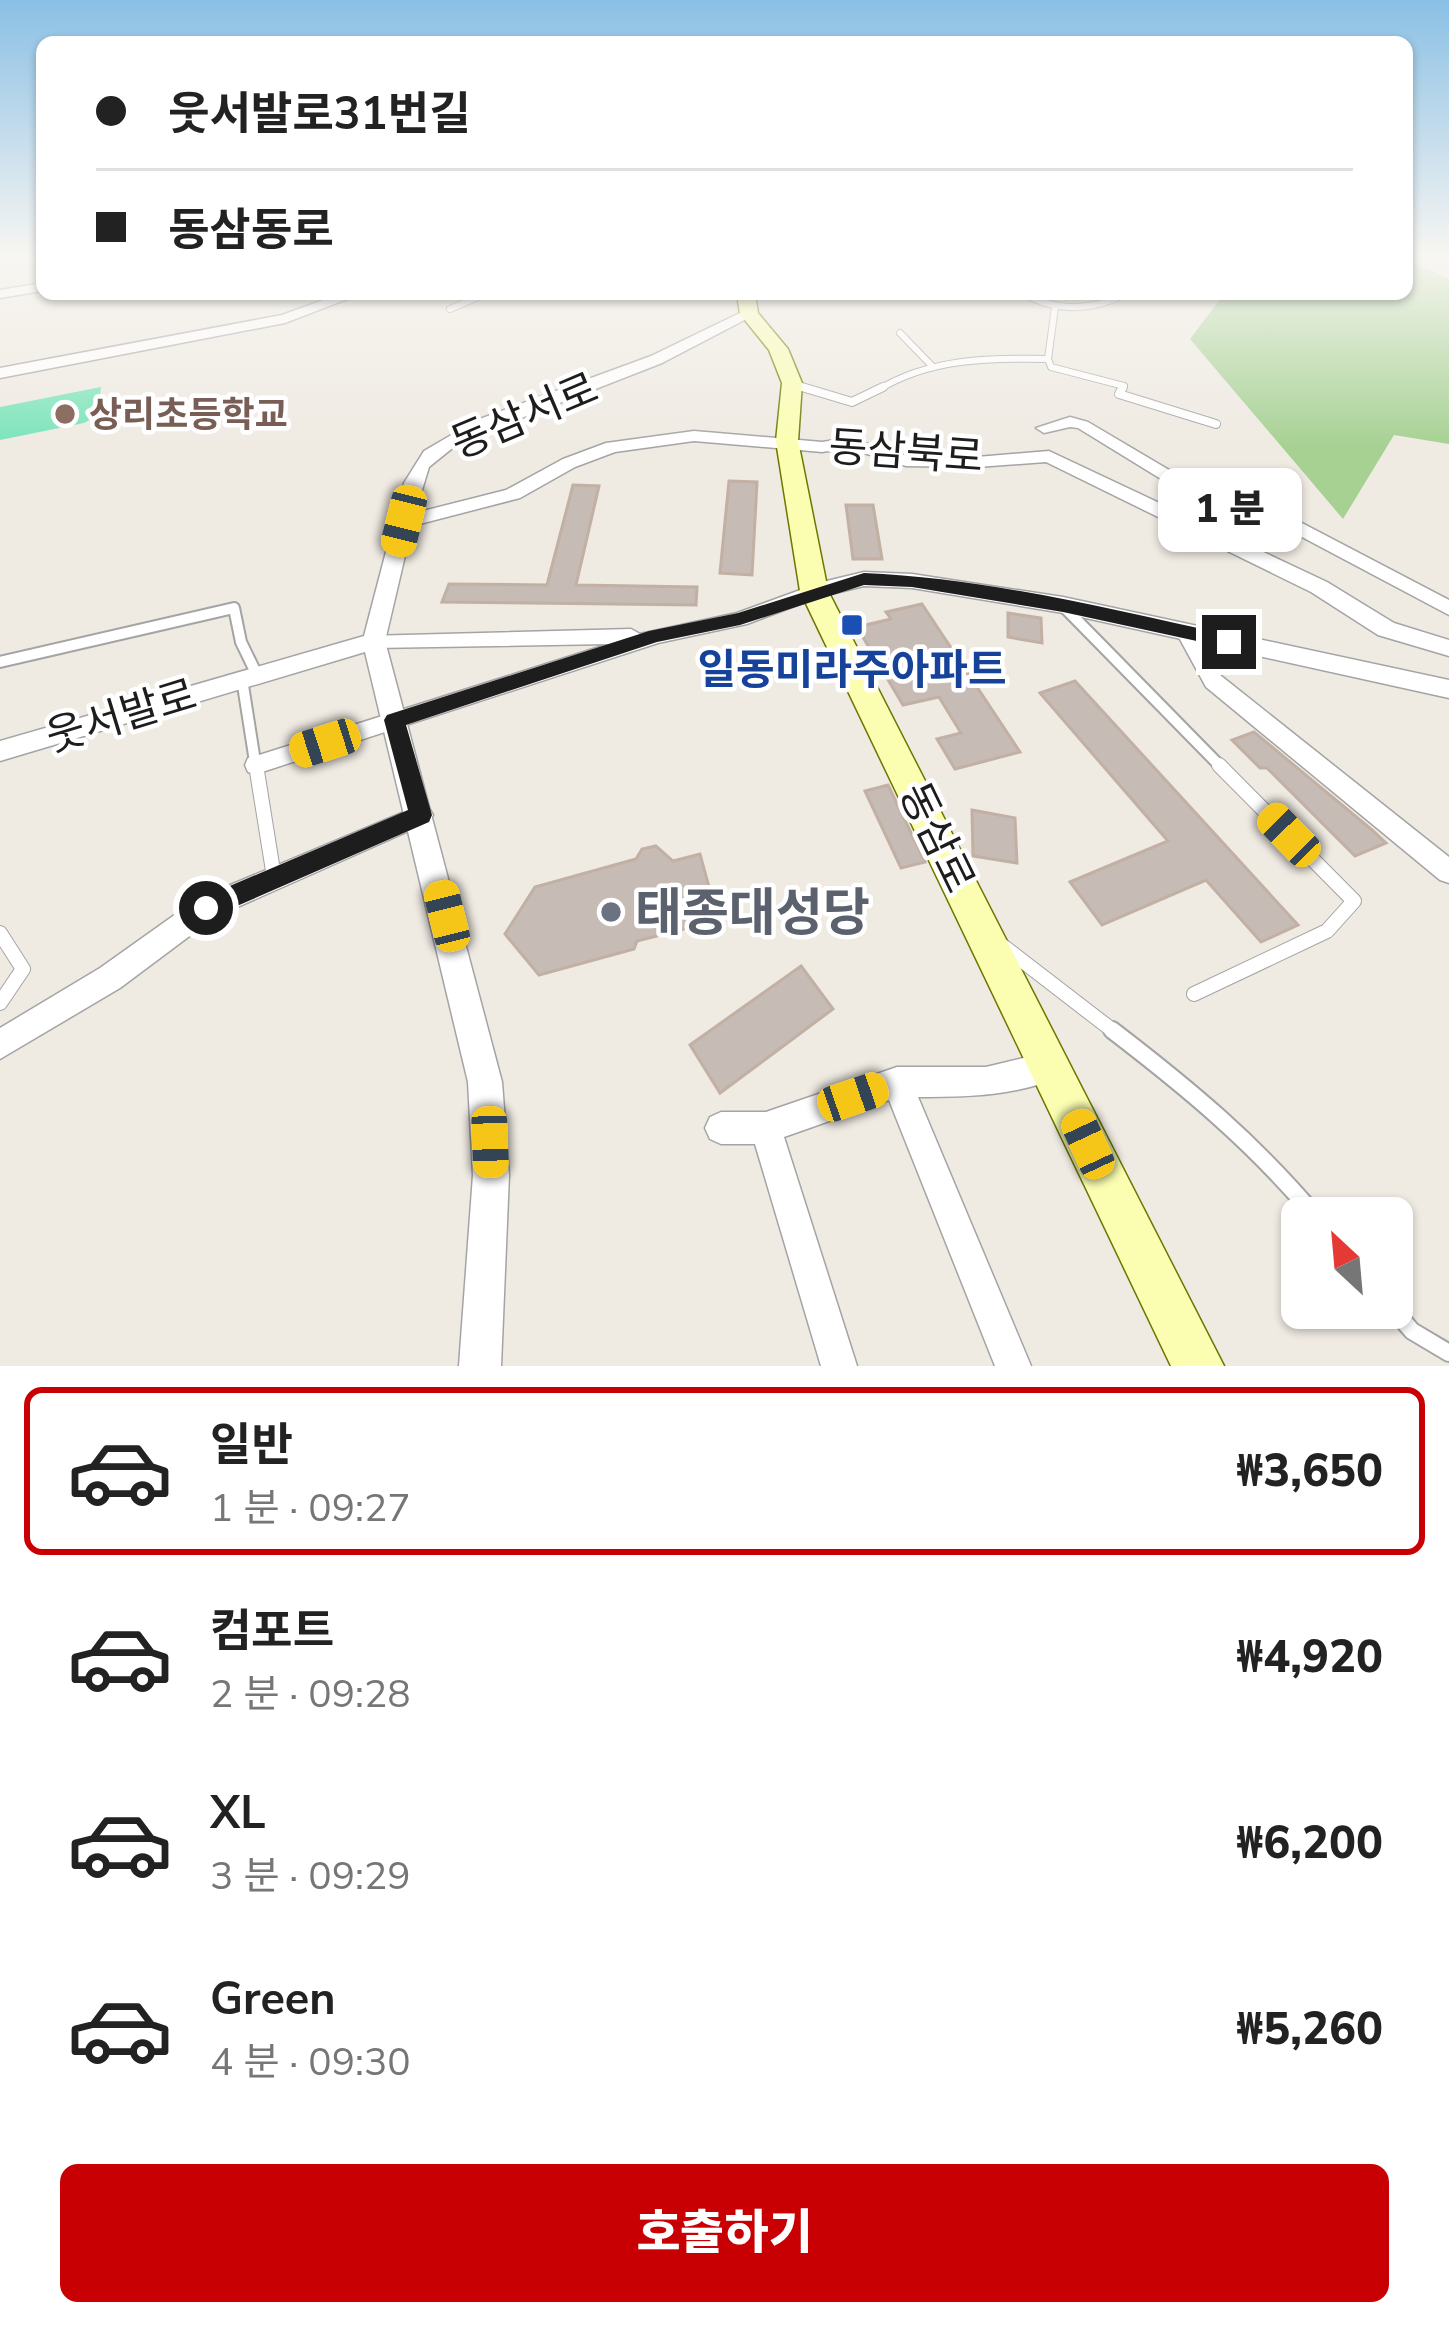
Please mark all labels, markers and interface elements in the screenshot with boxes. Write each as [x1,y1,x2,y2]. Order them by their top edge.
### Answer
text: 웃서발로31번길 [168,84,470,145]
text: 동삼동로 [168,200,334,261]
street label: 동삼서로 [442,360,607,473]
place label: 상리초등학교 [89,391,288,440]
marker: 상리초등학교 [52,401,78,427]
street label: 동삼북로 [827,419,985,486]
callout: 1 분 [1157,468,1301,552]
car [378,482,430,560]
text: 1 분 [1195,483,1265,536]
marker: 일동미라주아파트 [839,612,865,638]
route end [1202,615,1256,669]
place label: 일동미라주아파트 [697,642,1007,699]
street label: 웃서발로 [39,667,204,766]
car [285,715,365,771]
street label: 동삼로 [886,773,988,902]
car [1251,797,1327,873]
car [421,877,473,955]
place label: 태종대성당 [635,878,870,948]
route start [179,881,233,935]
marker: 태종대성당 [598,899,624,925]
car [813,1068,893,1126]
car [1056,1104,1120,1184]
car [471,1105,509,1179]
north arrow [1281,1197,1413,1329]
map controls [1281,1197,1413,1329]
text: 일반 [210,1415,293,1476]
icon: car [66,1417,174,1525]
text: ₩3,650 [1236,1441,1383,1502]
text: 1 분 · 09:27 [210,1482,411,1535]
text: 컴포트 [210,1601,334,1662]
icon: car [66,1603,174,1711]
text: ₩4,920 [1236,1627,1383,1688]
text: 2 분 · 09:28 [210,1668,411,1721]
text: XL [210,1783,266,1844]
icon: car [66,1789,174,1897]
text: ₩6,200 [1236,1813,1383,1874]
text: 3 분 · 09:29 [210,1850,411,1903]
text: Green [210,1969,336,2030]
icon: car [66,1975,174,2083]
text: ₩5,260 [1236,1999,1383,2060]
text: 4 분 · 09:30 [210,2036,411,2089]
button: 호출하기 [60,2164,1389,2302]

